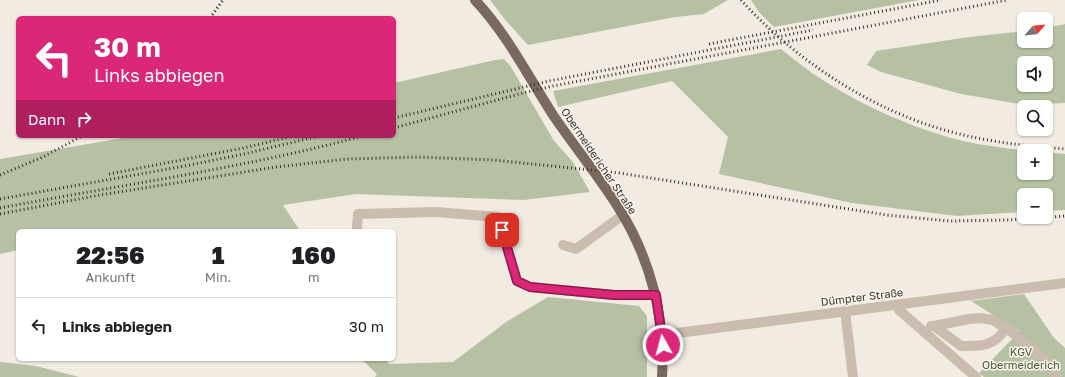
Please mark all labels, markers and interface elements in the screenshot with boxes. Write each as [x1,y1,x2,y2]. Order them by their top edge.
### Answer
north arrow [1017,12,1053,48]
map controls [1017,12,1053,224]
text: 30 m [94,30,161,63]
icon: left [28,32,80,84]
button: sound [1017,56,1053,92]
text: Links abbiegen [94,64,225,86]
button: search [1017,100,1053,136]
street label: Obermeidericher Straße [559,105,640,216]
icon: right [73,108,95,130]
text: Dann [28,110,65,128]
button: + [1017,144,1053,180]
button: − [1017,188,1053,224]
pin [485,213,519,247]
icon: arrive [491,219,513,241]
text: 22:56 [76,240,145,269]
text: 1 [212,240,224,269]
text: 160 [292,240,336,269]
text: Ankunft [85,269,135,285]
text: Min. [205,269,231,285]
text: m [308,269,319,285]
street label: Dümpter Straße [820,285,904,308]
icon: left [28,315,50,337]
text: Links abbiegen [62,317,172,335]
text: 30 m [349,317,384,335]
position arrow [642,324,684,366]
park label: KGV Obermeiderich [982,345,1060,371]

